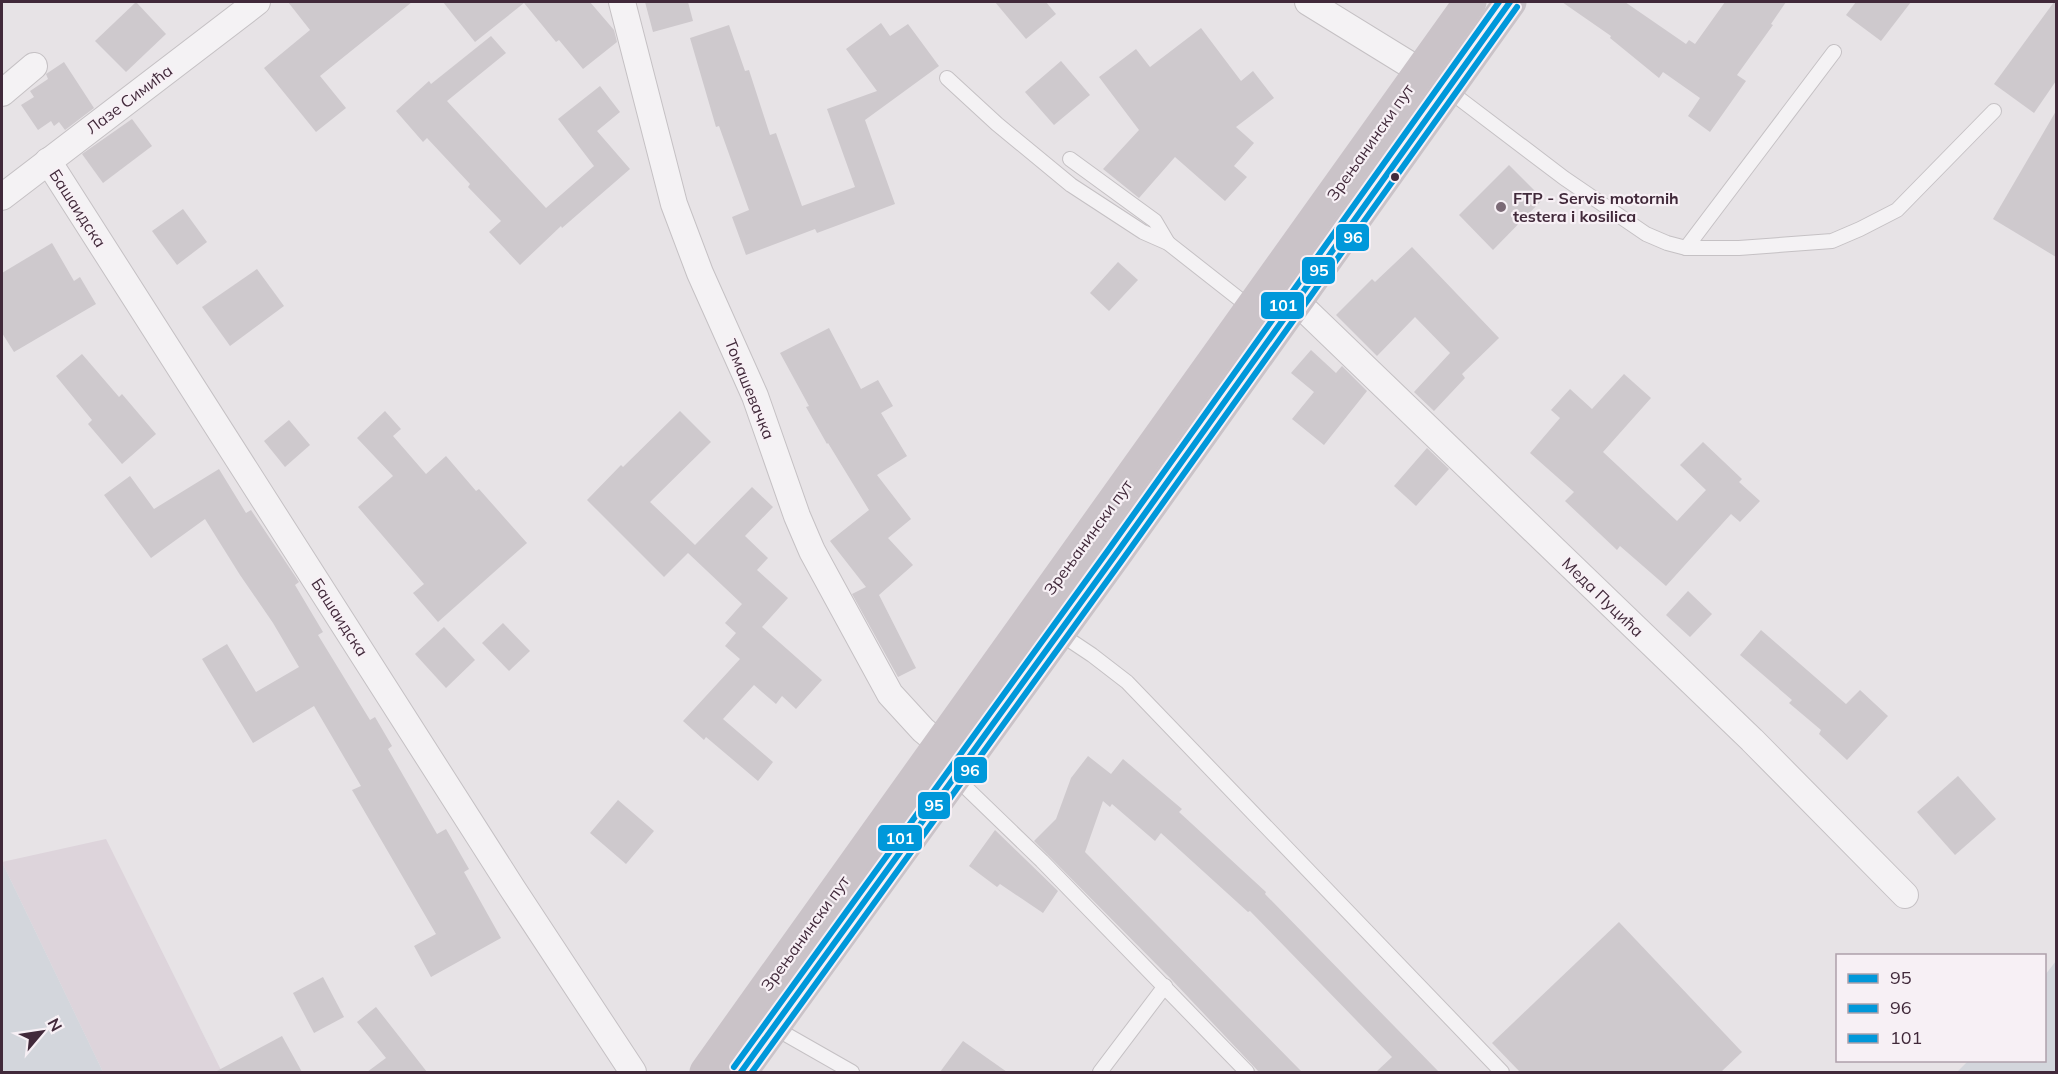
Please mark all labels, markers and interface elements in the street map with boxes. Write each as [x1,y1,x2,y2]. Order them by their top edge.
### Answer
street label: Лазе Симића [82,60,176,138]
street label: Зрењанински пут [1322,79,1418,204]
street label: Башаидска [45,165,111,251]
unlabelled marker [1389,171,1401,183]
place label: FTP - Servis motornih testera i kosilica [1513,188,1679,226]
marker: FTP - Servis motornih testera i kosilica [1494,200,1508,214]
line badge: 96 [1335,223,1370,252]
text: 96 [1343,227,1363,247]
line badge: 95 [1301,256,1336,285]
text: 95 [1309,260,1329,280]
line badge: 101 [1260,291,1305,320]
text: 101 [1269,295,1297,315]
street label: Томашевачка [721,336,779,442]
street label: Зрењанински пут [1039,475,1137,599]
street label: Меда Пуцића [1558,553,1648,641]
street label: Башаидска [307,574,373,660]
line badge: 96 [953,756,988,784]
text: 96 [960,760,980,780]
line badge: 95 [917,791,951,820]
text: 95 [924,795,944,815]
line badge: 101 [877,824,923,852]
text: 101 [886,828,914,848]
street label: Зрењанински пут [756,871,854,995]
legend [1836,954,2046,1062]
text: 95 [1890,966,1912,989]
text: 96 [1890,996,1912,1019]
north arrow [12,1002,72,1062]
text: N [43,1015,67,1035]
text: 101 [1890,1026,1922,1049]

